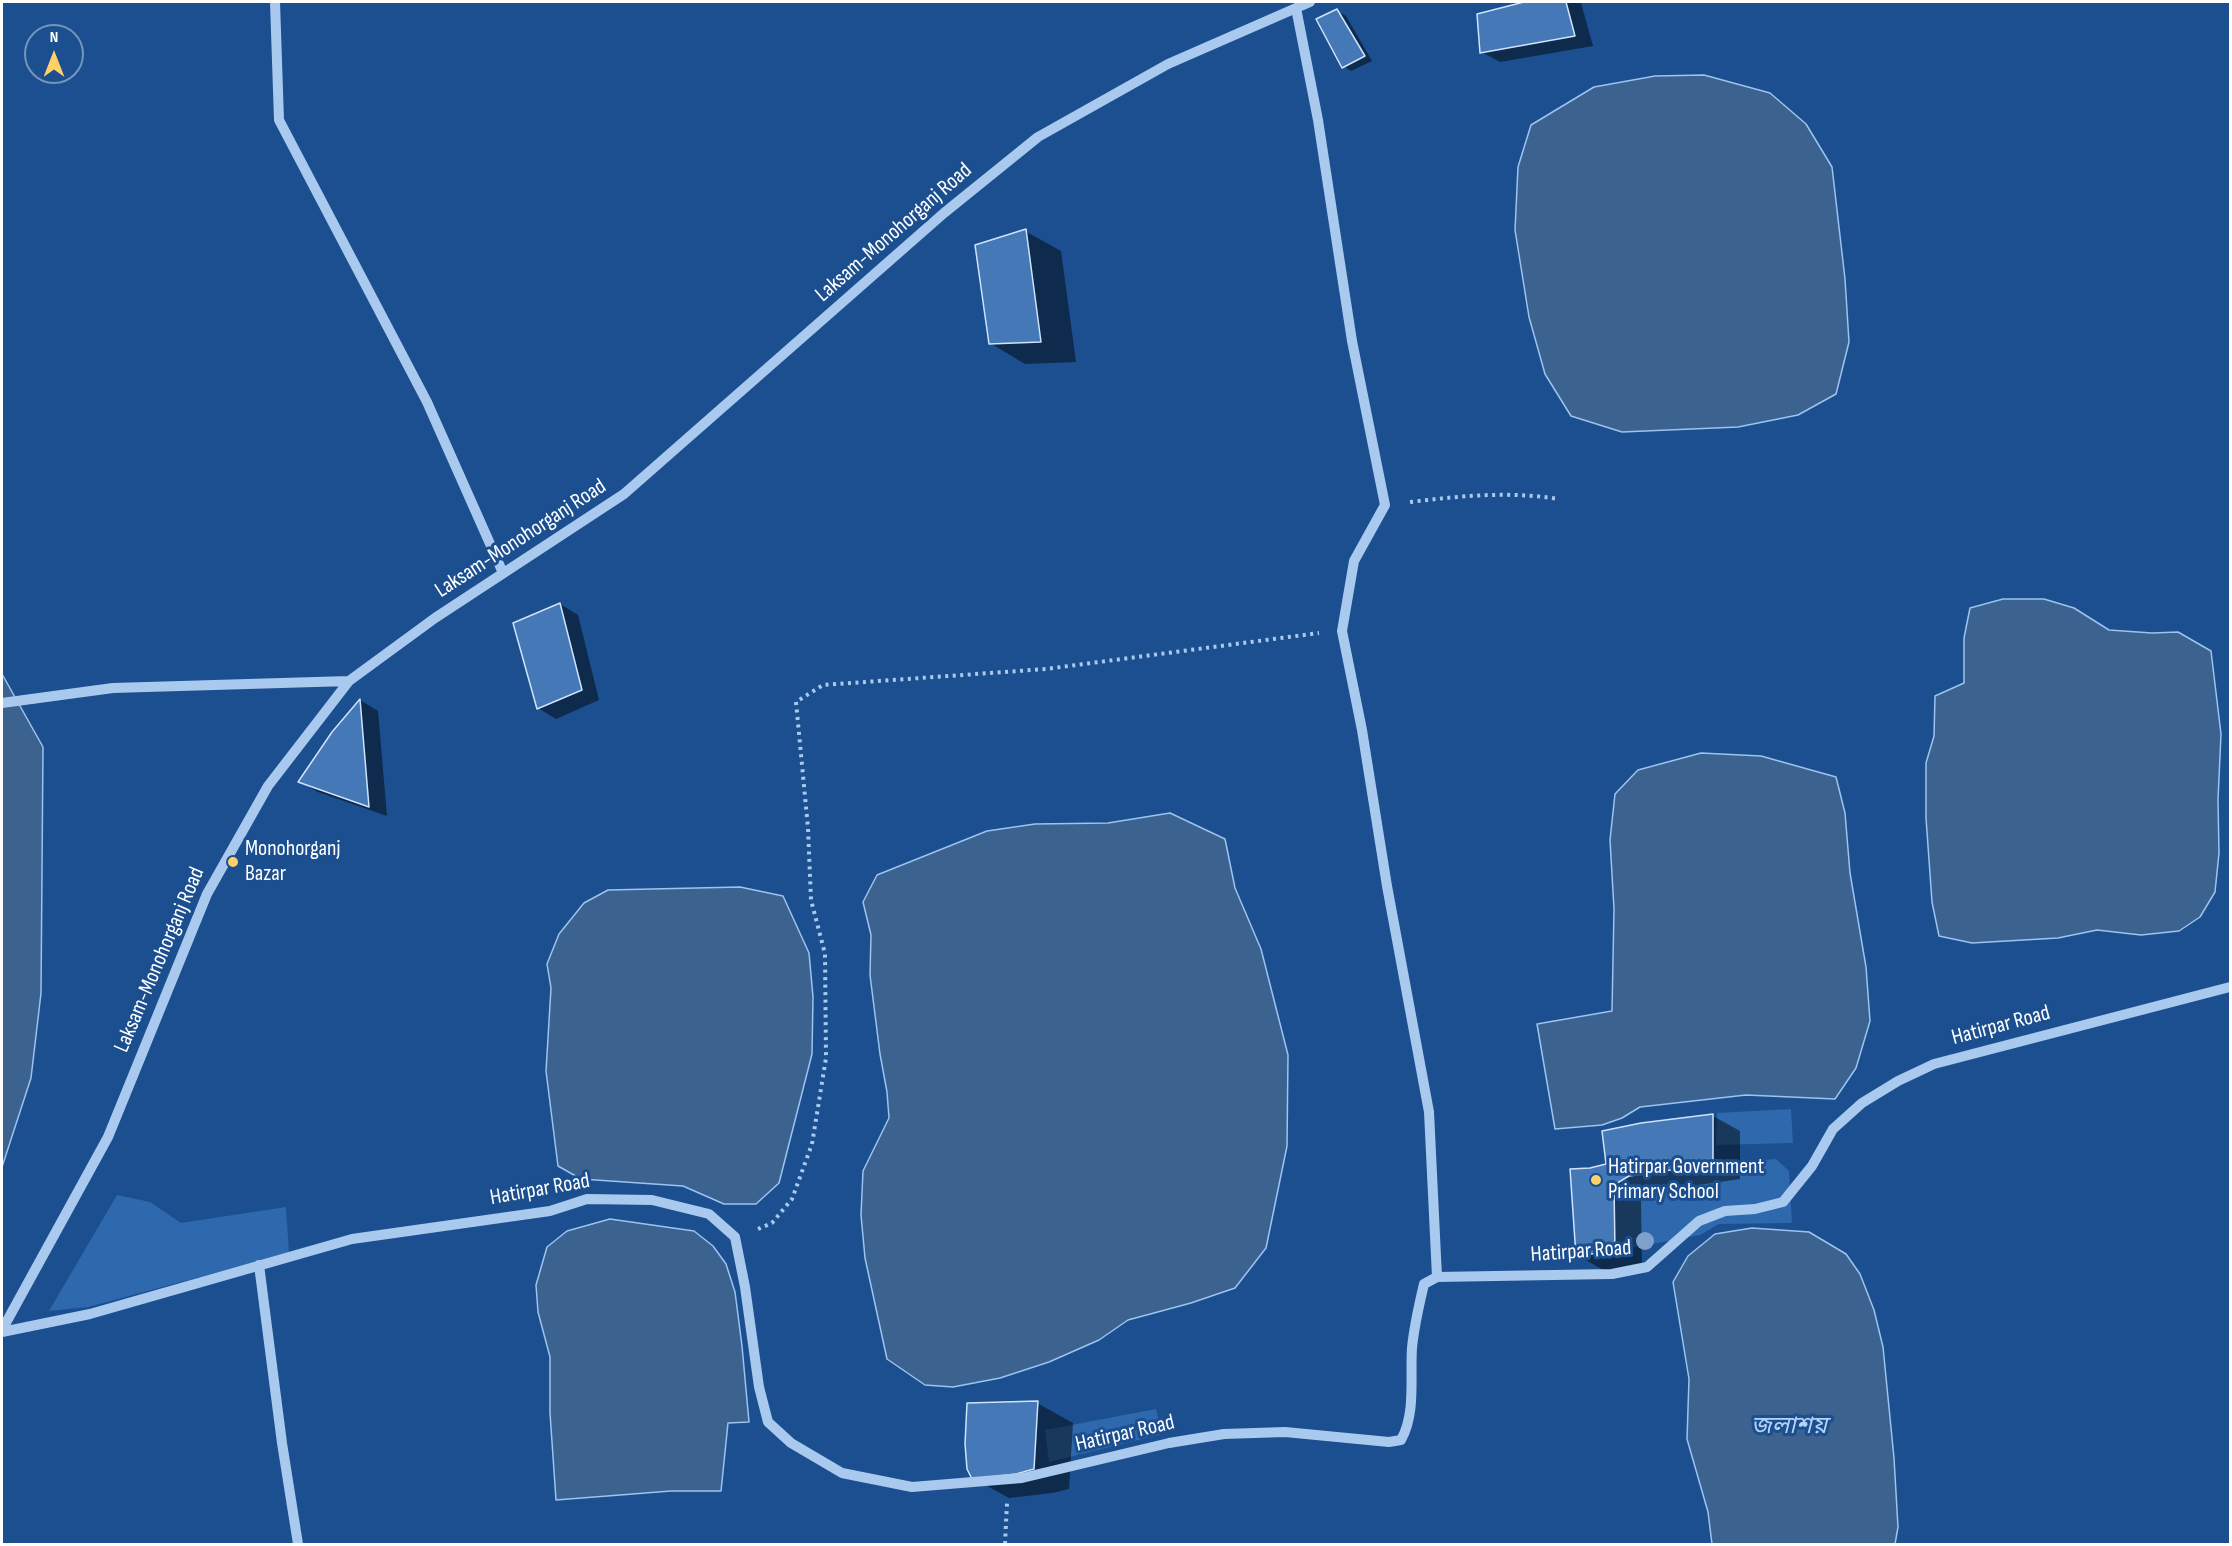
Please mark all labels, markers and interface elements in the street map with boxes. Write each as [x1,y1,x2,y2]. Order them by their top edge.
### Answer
north arrow [24,24,84,84]
text: N [50,28,58,47]
street label: Laksam-Monohorganj Road [810,158,978,308]
street label: Laksam-Monohorganj Road [430,474,612,604]
place label: Monohorganj Bazar [245,836,340,888]
marker: Monohorganj Bazar [226,855,240,869]
street label: Laksam-Monohorganj Road [109,863,211,1057]
street label: Hatirpar Road [1949,1000,2053,1052]
place label: Hatirpar Government Primary School [1608,1154,1764,1206]
street label: Hatirpar Road [488,1168,592,1212]
marker: Hatirpar Government Primary School [1589,1173,1603,1187]
street label: Hatirpar Road [1530,1235,1632,1269]
street label: Hatirpar Road [1073,1410,1177,1458]
water label: জলাশয় [1751,1413,1827,1441]

